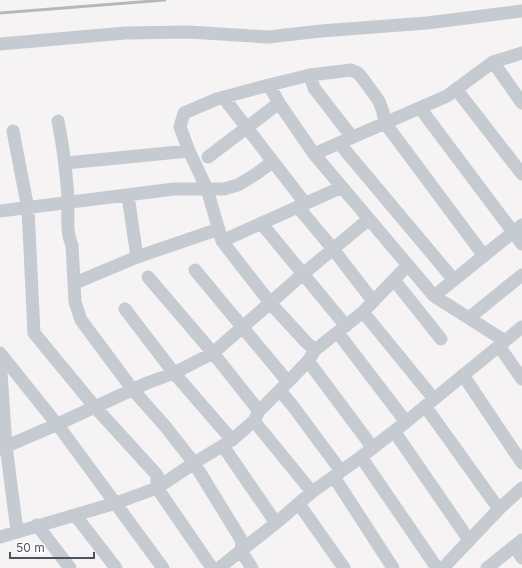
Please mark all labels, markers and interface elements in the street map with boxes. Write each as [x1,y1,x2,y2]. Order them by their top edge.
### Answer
scale bar [10,534,94,560]
text: 50 m [16,540,45,555]

